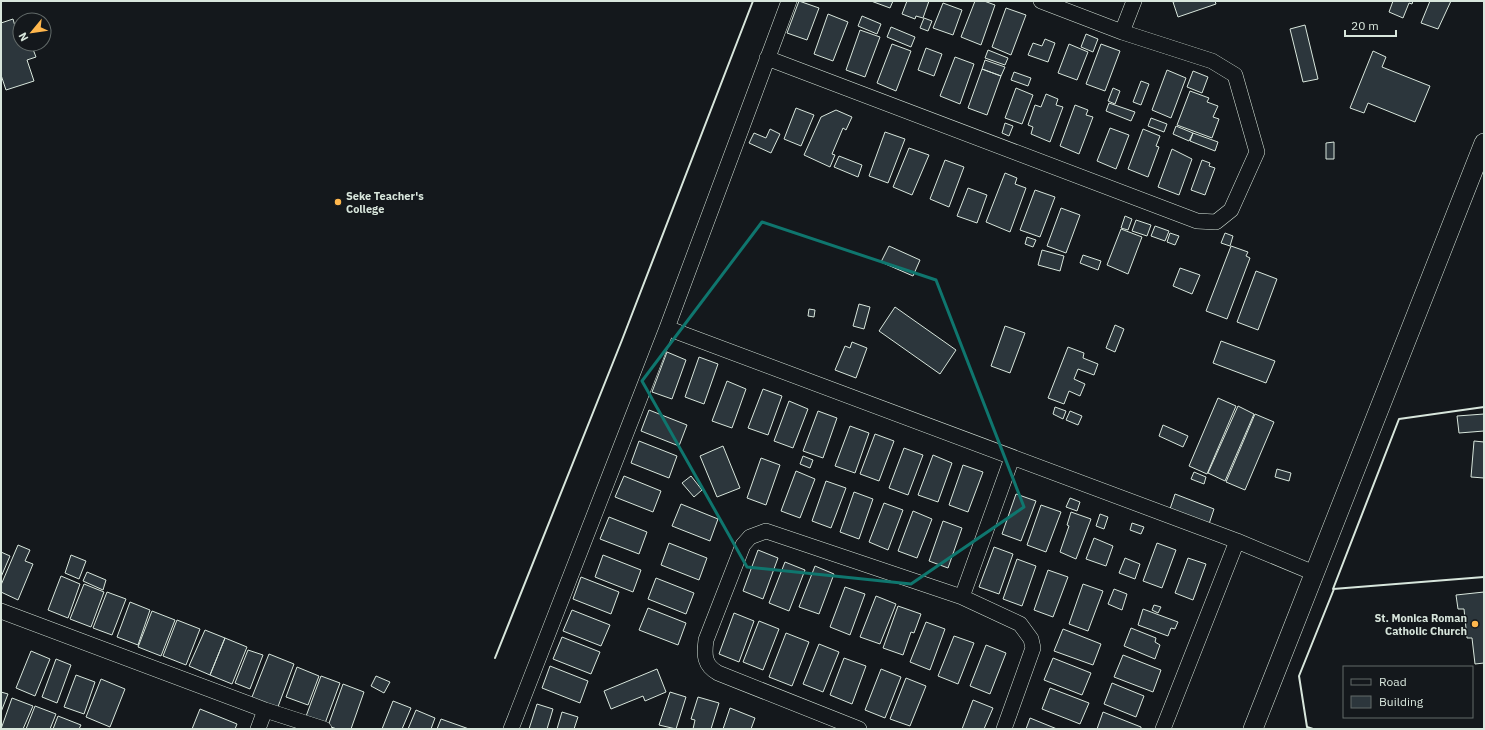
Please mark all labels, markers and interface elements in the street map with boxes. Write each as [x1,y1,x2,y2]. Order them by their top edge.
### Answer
north arrow [12,12,52,52]
scale bar [1345,12,1396,38]
text: 20 m [1351,18,1379,33]
text: N [15,30,31,44]
place label: Seke Teacher's College [346,189,424,216]
marker: Seke Teacher's College [333,197,343,207]
place label: St. Monica Roman Catholic Church [1374,611,1467,638]
marker: St. Monica Roman Catholic Church [1470,619,1480,629]
legend [1343,666,1473,718]
text: Road [1379,674,1407,689]
text: Building [1379,694,1424,709]

